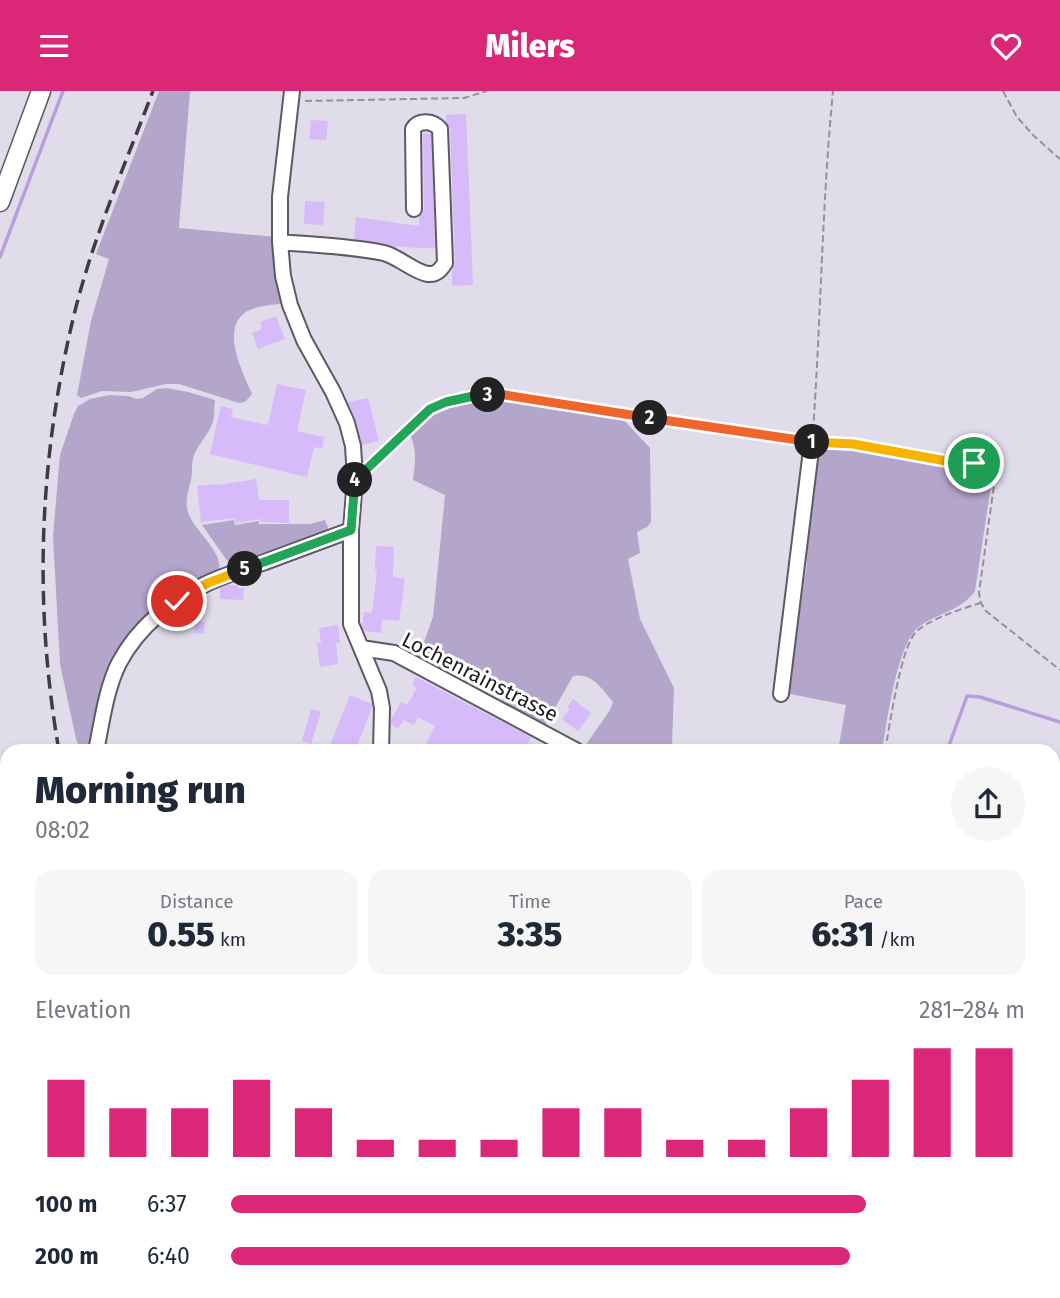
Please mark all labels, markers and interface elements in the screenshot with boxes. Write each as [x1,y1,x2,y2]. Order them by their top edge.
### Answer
icon: menu [35,27,73,65]
text: Milers [485,27,575,65]
icon: heart [987,27,1025,65]
pin: 3 [470,377,505,413]
text: 3 [483,383,492,406]
pin: 2 [632,401,668,435]
text: 2 [645,406,654,429]
pin: 1 [794,425,830,459]
text: 1 [807,430,816,453]
pin [944,433,1004,493]
icon: arrive [955,444,993,482]
pin: 4 [338,463,372,497]
text: 4 [349,468,360,491]
pin: 5 [228,552,262,587]
text: 5 [239,557,250,580]
pin [147,571,207,631]
icon: check [158,582,196,620]
street label: Lochenrainstrasse [397,626,563,728]
text: Morning run [35,767,246,813]
button: share [951,767,1025,841]
text: 08:02 [35,816,90,844]
text: Distance [160,890,234,913]
text: Time [509,890,551,913]
text: Pace [844,890,883,913]
text: 0.55 [147,913,215,955]
text: 3:35 [498,913,562,955]
text: 6:31 [811,913,875,955]
text: km [215,928,246,951]
text: /km [875,928,915,951]
text: Elevation [35,996,131,1024]
text: 281–284 m [919,996,1025,1024]
text: 100 m [35,1190,97,1218]
text: 6:37 [147,1190,187,1218]
text: 200 m [35,1242,99,1270]
text: 6:40 [147,1242,190,1270]

